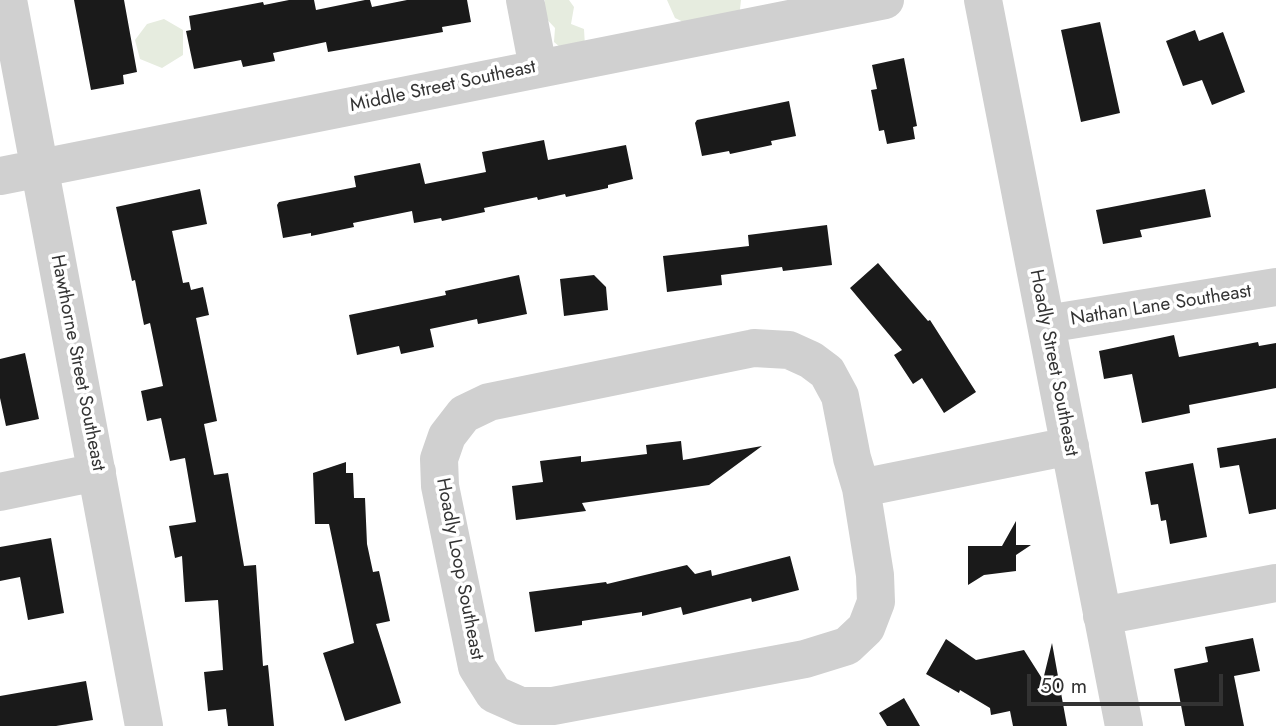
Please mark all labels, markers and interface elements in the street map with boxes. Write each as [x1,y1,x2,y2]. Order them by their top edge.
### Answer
street label: Middle Street Southeast [348,56,538,118]
street label: Hawthorne Street Southeast [45,253,109,473]
street label: Hoadly Street Southeast [1024,268,1082,458]
street label: Nathan Lane Southeast [1069,280,1253,332]
street label: Hoadly Loop Southeast [430,476,488,662]
scale bar [1031,660,1227,704]
text: 50 m [1040,671,1087,701]

